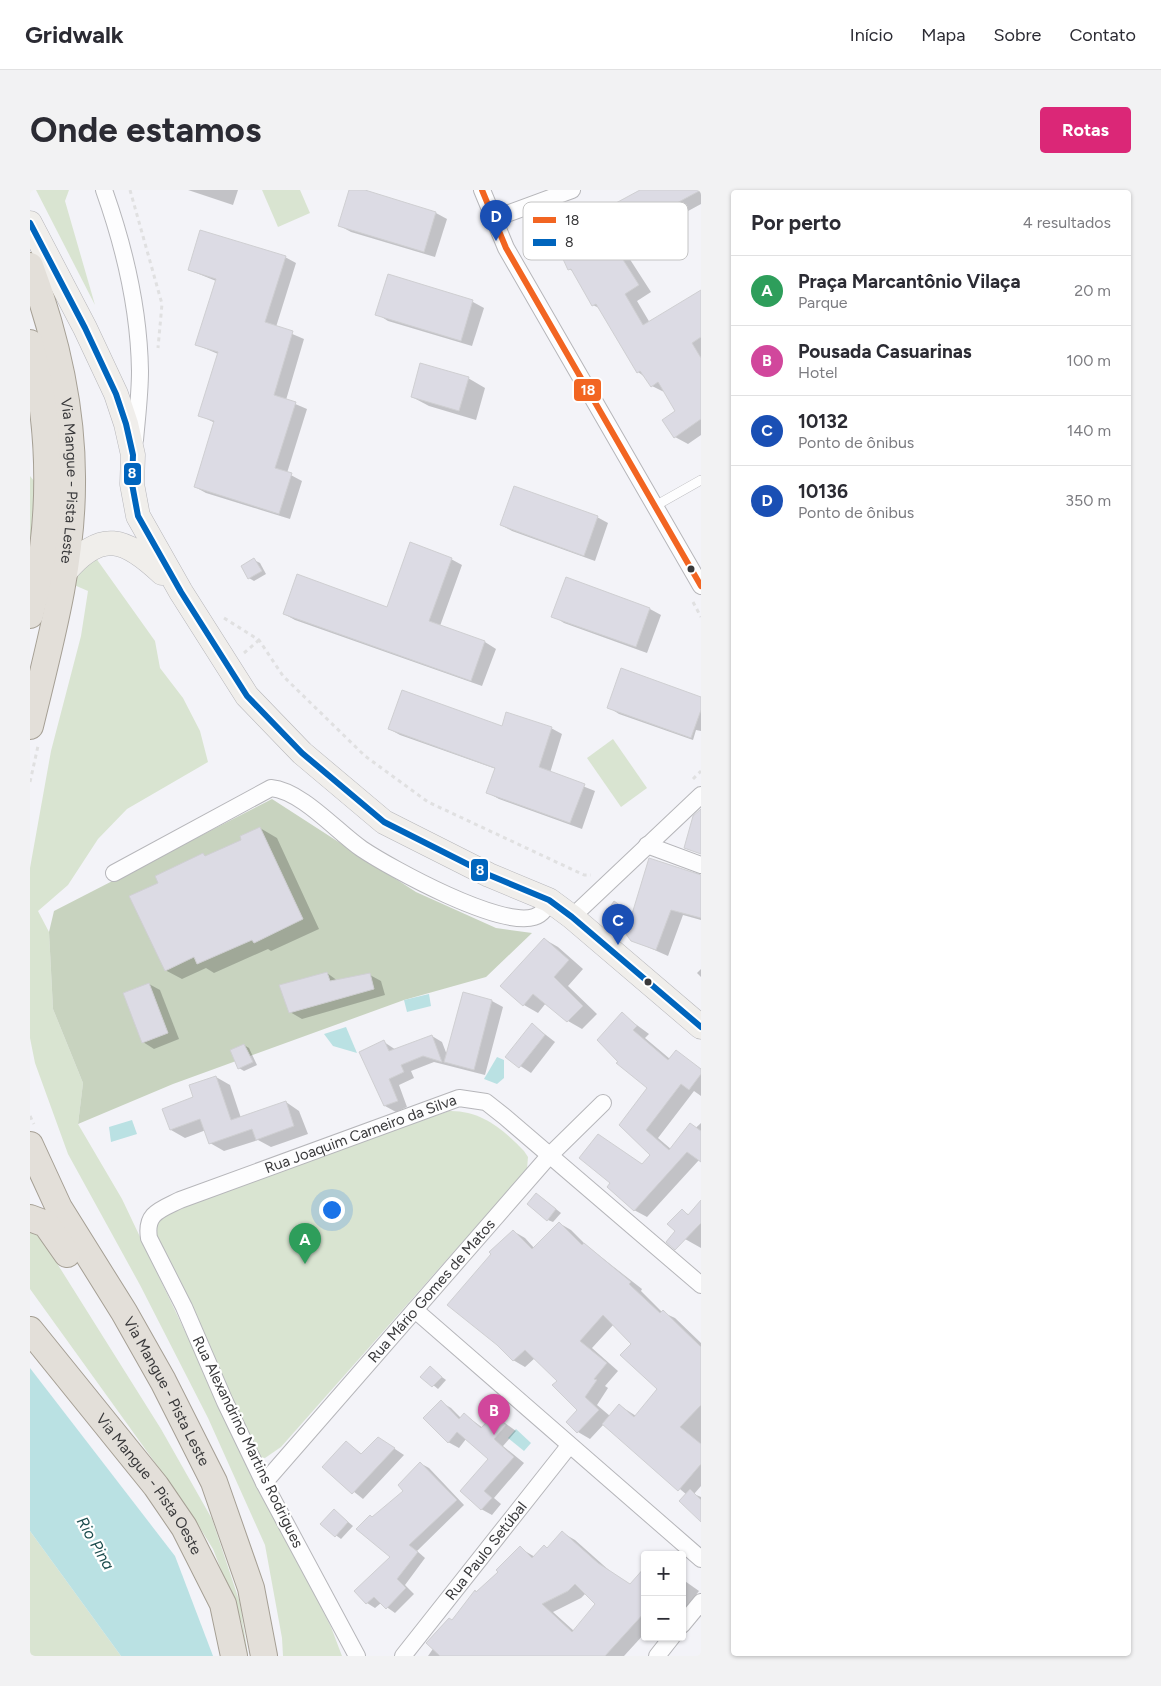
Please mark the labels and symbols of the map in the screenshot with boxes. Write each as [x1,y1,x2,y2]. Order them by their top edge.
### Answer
pin: D [480,200,512,241]
legend [523,202,688,260]
text: 18 [565,212,579,229]
text: 8 [565,234,574,251]
line badge: 18 [573,378,602,402]
text: 18 [581,382,595,399]
street label: Via Mangue - Pista Leste [57,397,81,565]
line badge: 8 [123,462,142,486]
text: 8 [128,465,136,482]
unlabelled marker [686,564,696,574]
line badge: 8 [470,858,489,882]
text: 8 [476,862,484,879]
pin: C [602,904,634,945]
unlabelled marker [643,977,653,987]
street label: Rua Joaquim Carneiro da Silva [262,1091,459,1177]
your location [319,1197,345,1223]
street label: Rua Mário Gomes de Matos [364,1215,499,1366]
pin: A [289,1223,321,1264]
street label: Via Mangue - Pista Leste [120,1314,213,1469]
street label: Rua Alexandrino Martins Rodrigues [189,1333,307,1551]
pin: B [478,1394,510,1435]
street label: Via Mangue - Pista Oeste [92,1410,205,1558]
street label: Rua Paulo Setúbal [442,1498,531,1604]
water label: Rio Pina [73,1513,118,1573]

